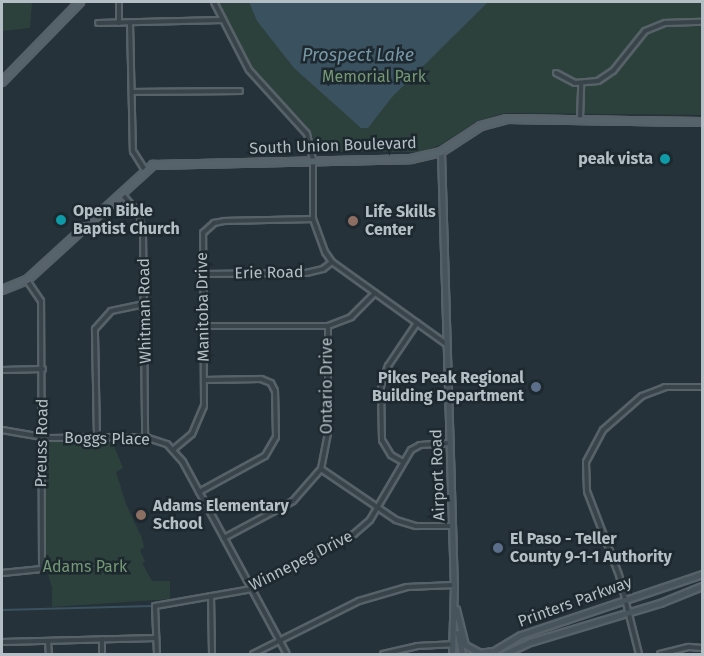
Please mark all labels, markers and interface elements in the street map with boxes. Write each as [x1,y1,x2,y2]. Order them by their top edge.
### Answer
water label: Prospect Lake [302,44,414,66]
park label: Memorial Park [322,67,426,87]
street label: South Union Boulevard [249,133,417,159]
place label: peak vista [578,149,653,169]
marker: peak vista [658,152,672,166]
place label: Open Bible Baptist Church [73,201,180,239]
place label: Life Skills Center [365,202,436,240]
marker: Open Bible Baptist Church [54,213,68,227]
marker: Life Skills Center [346,214,360,228]
street label: Manitoba Drive [192,252,214,362]
street label: Whitman Road [134,258,156,364]
street label: Erie Road [234,263,304,283]
street label: Ontario Drive [317,338,337,434]
place label: Pikes Peak Regional Building Department [372,368,524,406]
marker: Pikes Peak Regional Building Department [529,380,543,394]
street label: Preuss Road [32,399,52,487]
street label: Boggs Place [64,429,150,449]
street label: Airport Road [427,429,449,521]
place label: Adams Elementary School [153,496,289,534]
marker: Adams Elementary School [134,508,148,522]
street label: Winnepeg Drive [246,527,356,595]
place label: El Paso - Teller County 9-1-1 Authority [510,529,672,567]
marker: El Paso - Teller County 9-1-1 Authority [491,541,505,555]
park label: Adams Park [43,557,127,577]
street label: Printers Parkway [515,572,635,632]

